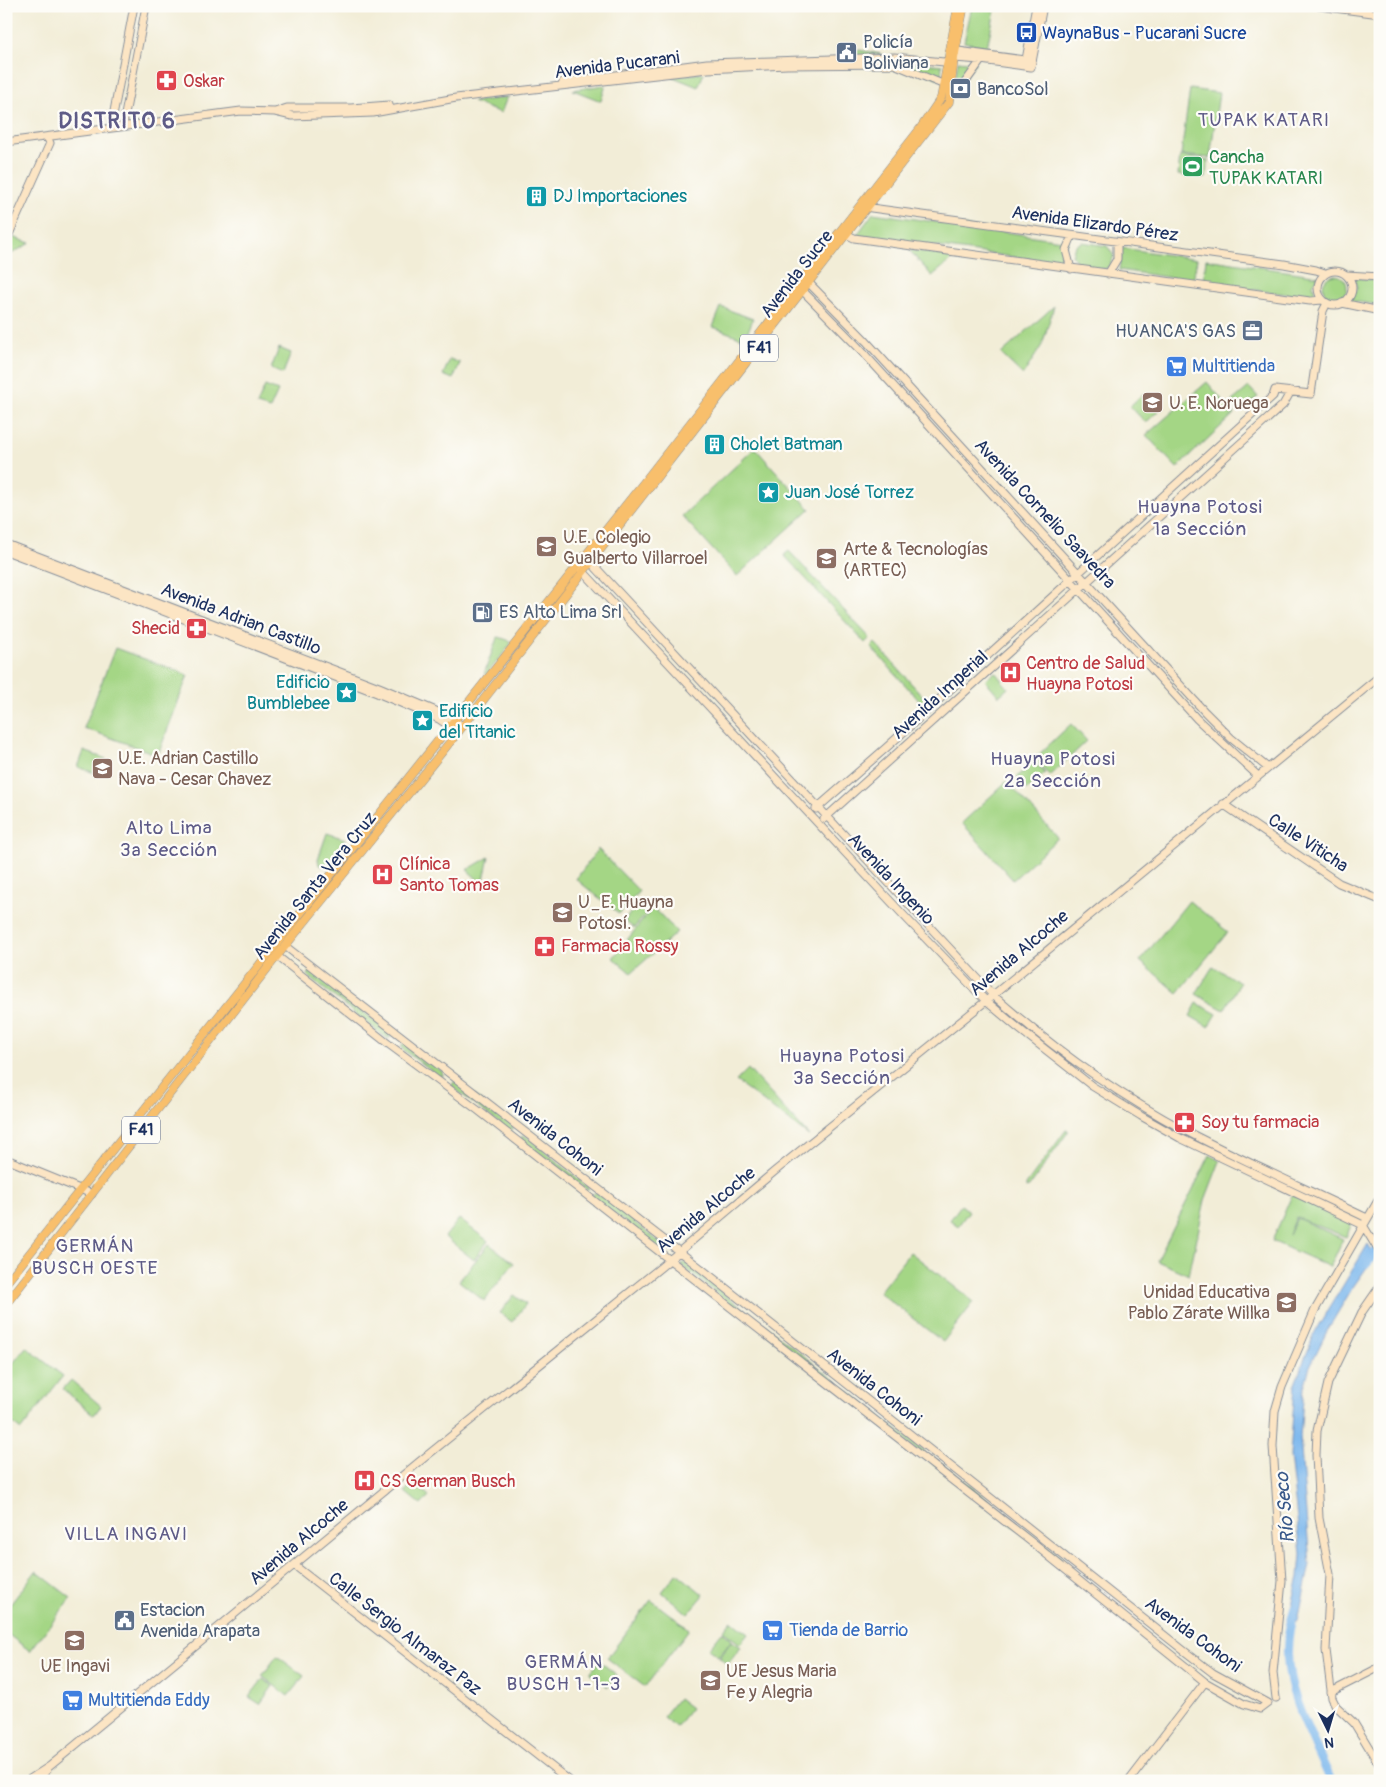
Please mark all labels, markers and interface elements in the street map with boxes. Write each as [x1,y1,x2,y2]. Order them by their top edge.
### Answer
bus stop icon: WaynaBus - Pucarani Sucre [1014,21,1038,45]
place label: WaynaBus - Pucarani Sucre [1042,22,1247,45]
place label: Policía Boliviana [863,31,929,75]
public building icon: Policía Boliviana [835,40,859,64]
street label: Avenida Pucarani [553,46,681,84]
pharmacy icon: Oskar [155,69,179,93]
place label: Oskar [183,70,225,93]
bank icon: BancoSol [949,77,973,101]
place label: BancoSol [977,78,1048,101]
district label: DISTRITO 6 [58,107,176,135]
district label: TUPAK KATARI [1198,108,1330,132]
place label: Cancha TUPAK KATARI [1209,146,1323,190]
sports icon: Cancha TUPAK KATARI [1181,155,1205,179]
building icon: DJ Importaciones [525,184,549,208]
place label: DJ Importaciones [553,185,687,208]
street label: Avenida Elizardo Pérez [1010,201,1180,247]
street label: Avenida Sucre [756,225,839,323]
office icon: HUANCA'S GAS [1240,319,1264,343]
place label: HUANCA'S GAS [1115,320,1236,343]
road number: F41 [740,334,778,362]
supermarket icon: Multitienda [1164,354,1188,378]
place label: Multitienda [1192,355,1275,378]
school or university icon: U. E. Noruega [1141,391,1165,415]
place label: U. E. Noruega [1169,392,1269,415]
building icon: Cholet Batman [702,432,726,456]
place label: Cholet Batman [730,433,843,456]
street label: Avenida Cornelio Saavedra [969,434,1121,594]
place icon: Juan José Torrez [757,480,781,504]
place label: Juan José Torrez [785,481,914,504]
district label: Huayna Potosi 1ª Sección [1137,495,1263,541]
place label: U.E. Colegio Gualberto Villarroel [563,526,708,570]
school or university icon: U.E. Colegio Gualberto Villarroel [535,535,559,559]
place label: Arte & Tecnologías (ARTEC) [843,538,988,582]
school or university icon: Arte & Tecnologías (ARTEC) [815,547,839,571]
street label: Avenida Adrian Castillo [158,578,325,660]
fuel station icon: ES Alto Lima Srl [471,600,495,624]
place label: ES Alto Lima Srl [499,601,622,624]
pharmacy icon: Shecid [184,616,208,640]
place label: Shecid [131,617,180,640]
street label: Avenida Imperial [887,645,993,745]
place label: Centro de Salud Huayna Potosi [1026,652,1145,696]
hospital icon: Centro de Salud Huayna Potosi [998,661,1022,685]
place label: Edificio Bumblebee [247,671,330,715]
place icon: Edificio Bumblebee [334,680,358,704]
place label: Edificio del Titanic [439,700,516,744]
place icon: Edificio del Titanic [411,709,435,733]
place label: U.E. Adrian Castillo Nava - Cesar Chavez [118,747,272,791]
district label: Huayna Potosi 2ª Sección [990,747,1116,793]
school or university icon: U.E. Adrian Castillo Nava - Cesar Chavez [90,756,114,780]
street label: Avenida Santa Vera Cruz [248,807,382,965]
street label: Calle Viticha [1263,809,1353,877]
district label: Alto Lima 3ª Sección [120,816,218,862]
street label: Avenida Ingenio [842,828,940,930]
place label: Clínica Santo Tomas [399,853,499,897]
hospital icon: Clínica Santo Tomas [371,862,395,886]
place label: U_E. Huayna Potosí. [578,891,673,935]
school or university icon: U_E. Huayna Potosí. [550,900,574,924]
street label: Avenida Alcoche [965,905,1074,1001]
pharmacy icon: Farmacia Rossy [533,934,557,958]
place label: Farmacia Rossy [561,935,679,958]
district label: Huayna Potosi 3ª Sección [779,1044,905,1090]
street label: Avenida Cohoni [503,1093,607,1181]
pharmacy icon: Soy tu farmacia [1173,1110,1197,1134]
place label: Soy tu farmacia [1201,1111,1319,1134]
road number: F41 [122,1116,160,1144]
street label: Avenida Alcoche [652,1162,761,1258]
district label: GERMÁN BUSCH OESTE [32,1234,158,1280]
place label: Unidad Educativa Pablo Zárate Willka [1128,1281,1270,1325]
school or university icon: Unidad Educativa Pablo Zárate Willka [1274,1290,1298,1314]
street label: Avenida Cohoni [822,1343,926,1431]
hospital icon: CS German Busch [352,1469,376,1493]
place label: CS German Busch [380,1470,516,1493]
water label: Río Seco [1270,1470,1300,1544]
street label: Avenida Alcoche [245,1494,354,1590]
district label: VILLA INGAVI [64,1522,188,1546]
street label: Calle Sergio Almaraz Paz [324,1567,486,1701]
street label: Avenida Cohoni [1140,1592,1246,1678]
place label: Estacion Avenida Arapata [140,1599,260,1643]
public building icon: Estacion Avenida Arapata [112,1608,136,1632]
supermarket icon: Tienda de Barrio [761,1618,785,1642]
place label: Tienda de Barrio [789,1619,908,1642]
school or university icon: UE Ingavi [63,1629,87,1653]
district label: GERMÁN BUSCH 1-1-3 [507,1650,621,1696]
place label: UE Ingavi [40,1655,110,1678]
place label: UE Jesus Maria Fe y Alegria [726,1660,837,1704]
school or university icon: UE Jesus Maria Fe y Alegria [698,1669,722,1693]
supermarket icon: Multitienda Eddy [60,1688,84,1712]
place label: Multitienda Eddy [88,1689,210,1712]
north arrow [1304,1704,1354,1754]
text: N [1324,1734,1335,1751]

